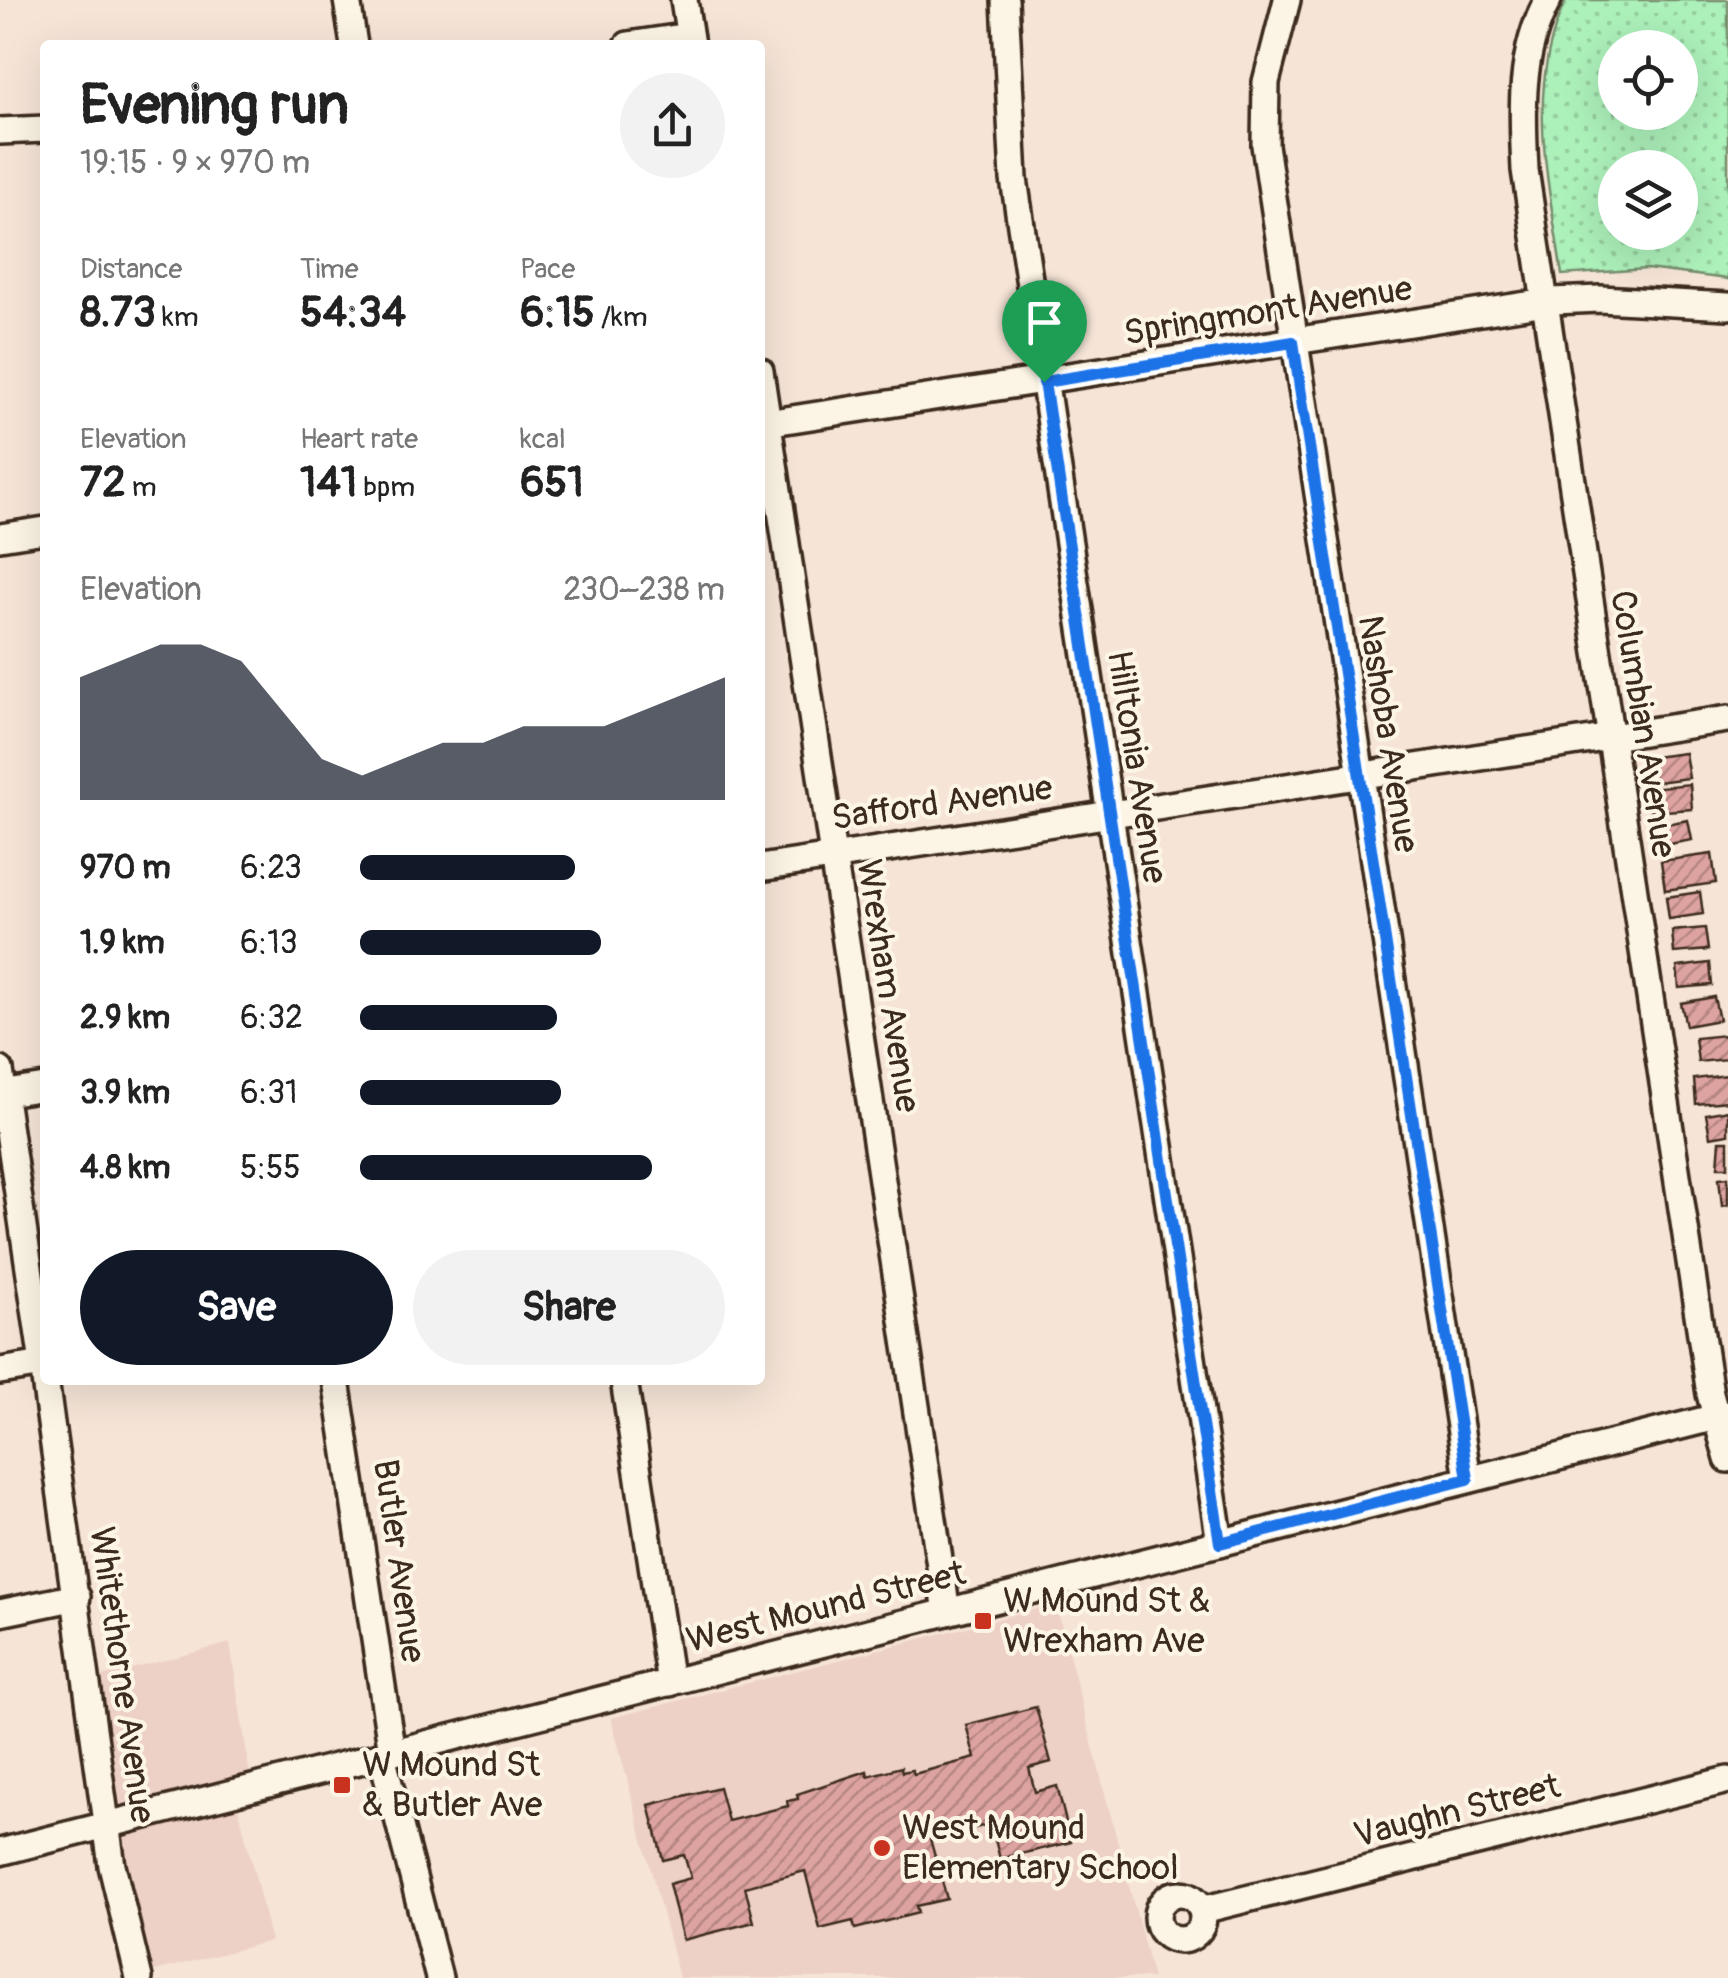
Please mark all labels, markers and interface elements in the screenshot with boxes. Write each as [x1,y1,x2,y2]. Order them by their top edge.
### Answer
map controls [1598,30,1698,250]
button: locate [1598,30,1698,130]
text: Evening run [80,71,349,140]
button: share [620,73,725,178]
text: 19:15 · 9 × 970 m [80,143,310,183]
button: layers [1598,150,1698,250]
text: Distance [80,252,182,287]
text: Time [300,252,359,287]
text: Pace [520,252,575,287]
street label: Springmont Avenue [1121,267,1415,355]
pin [1002,280,1087,383]
text: 8.73 [80,287,156,339]
text: 54:34 [300,287,406,339]
text: 6:15 [520,287,595,339]
icon: arrive [1017,295,1072,350]
text: km [156,300,199,335]
text: /km [595,300,648,335]
text: Elevation [80,422,187,457]
text: Heart rate [300,422,418,457]
text: kcal [520,422,566,457]
text: 72 [80,457,126,509]
text: 141 [300,457,357,509]
text: 651 [520,457,584,509]
text: m [126,470,157,505]
text: bpm [357,470,415,505]
text: Elevation [80,570,202,610]
text: 230–238 m [563,570,725,610]
street label: Columbian Avenue [1600,587,1686,861]
street label: Nashoba Avenue [1348,612,1428,856]
street label: Hilltonia Avenue [1097,647,1177,887]
street label: Safford Avenue [829,766,1055,840]
text: 970 m [80,848,171,888]
text: 6:23 [240,848,302,888]
street label: Wrexham Avenue [846,856,930,1116]
text: 1.9 km [80,923,165,963]
text: 6:13 [240,923,298,963]
text: 2.9 km [80,998,170,1038]
text: 6:32 [240,998,303,1038]
text: 3.9 km [80,1073,170,1113]
text: 6:31 [240,1073,298,1113]
text: 4.8 km [80,1148,170,1188]
text: 5:55 [240,1148,301,1188]
button: Save [80,1250,393,1365]
button: Share [413,1250,725,1365]
street label: Butler Avenue [363,1457,435,1665]
street label: Whitethorne Avenue [79,1524,165,1826]
street label: West Mound Street [682,1551,971,1663]
place label: W Mound St & Wrexham Ave [1003,1579,1211,1663]
marker: W Mound St & Wrexham Ave [972,1610,994,1632]
place label: W Mound St & Butler Ave [362,1743,542,1827]
street label: Vaughn Street [1349,1764,1565,1858]
marker: W Mound St & Butler Ave [331,1774,353,1796]
place label: West Mound Elementary School [902,1806,1178,1890]
marker: West Mound Elementary School [871,1837,893,1859]

